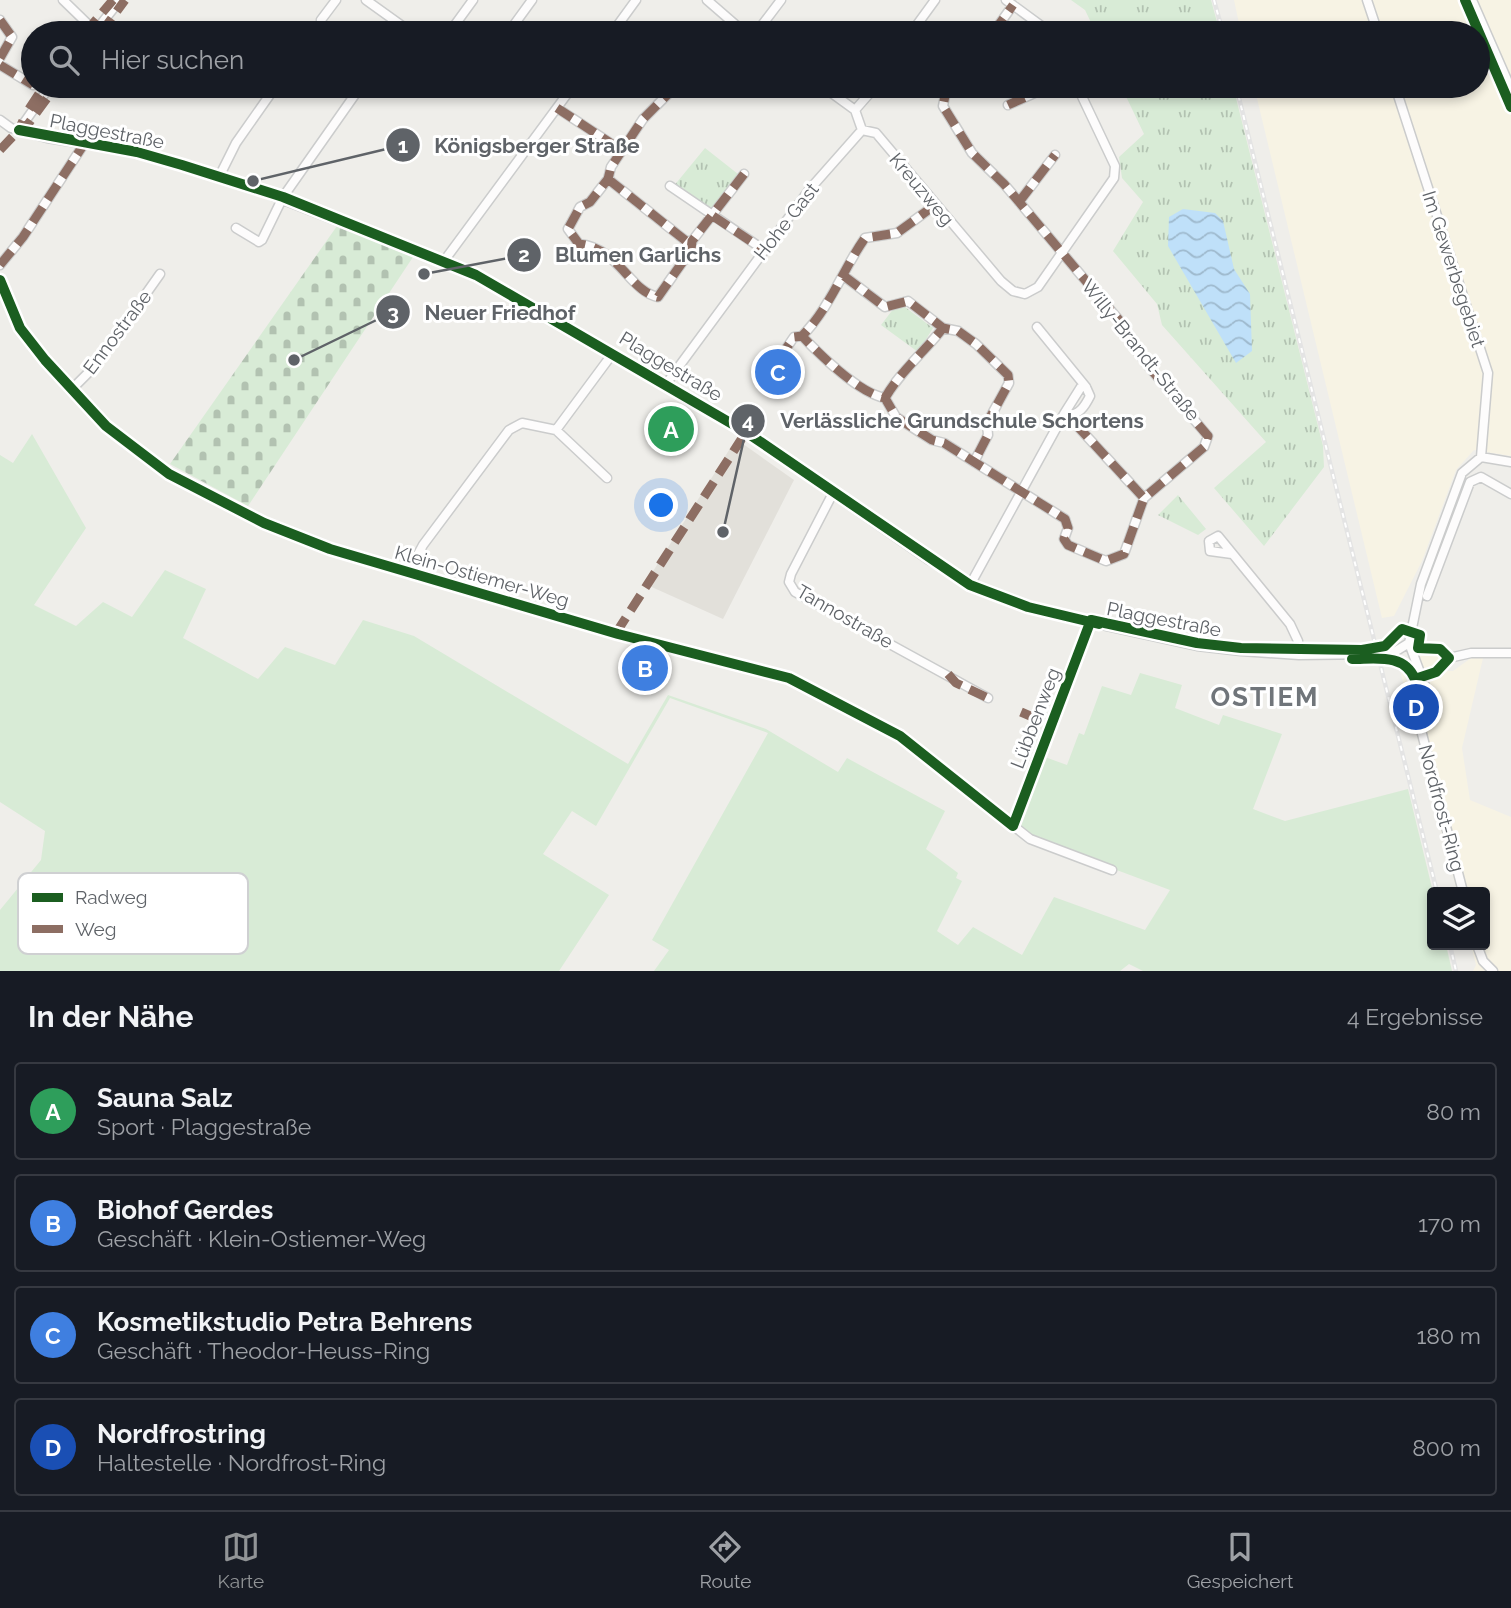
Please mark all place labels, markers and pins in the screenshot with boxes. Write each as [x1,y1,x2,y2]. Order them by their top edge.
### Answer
callout: Königsberger Straße [385,124,654,166]
callout: Blumen Garlichs [506,234,735,276]
callout: Neuer Friedhof [375,291,590,333]
pin: C [755,346,801,398]
callout: Verlässliche Grundschule Schortens [731,400,1157,442]
pin: A [648,403,694,455]
pin: B [622,642,668,694]
pin: D [1393,681,1439,733]

